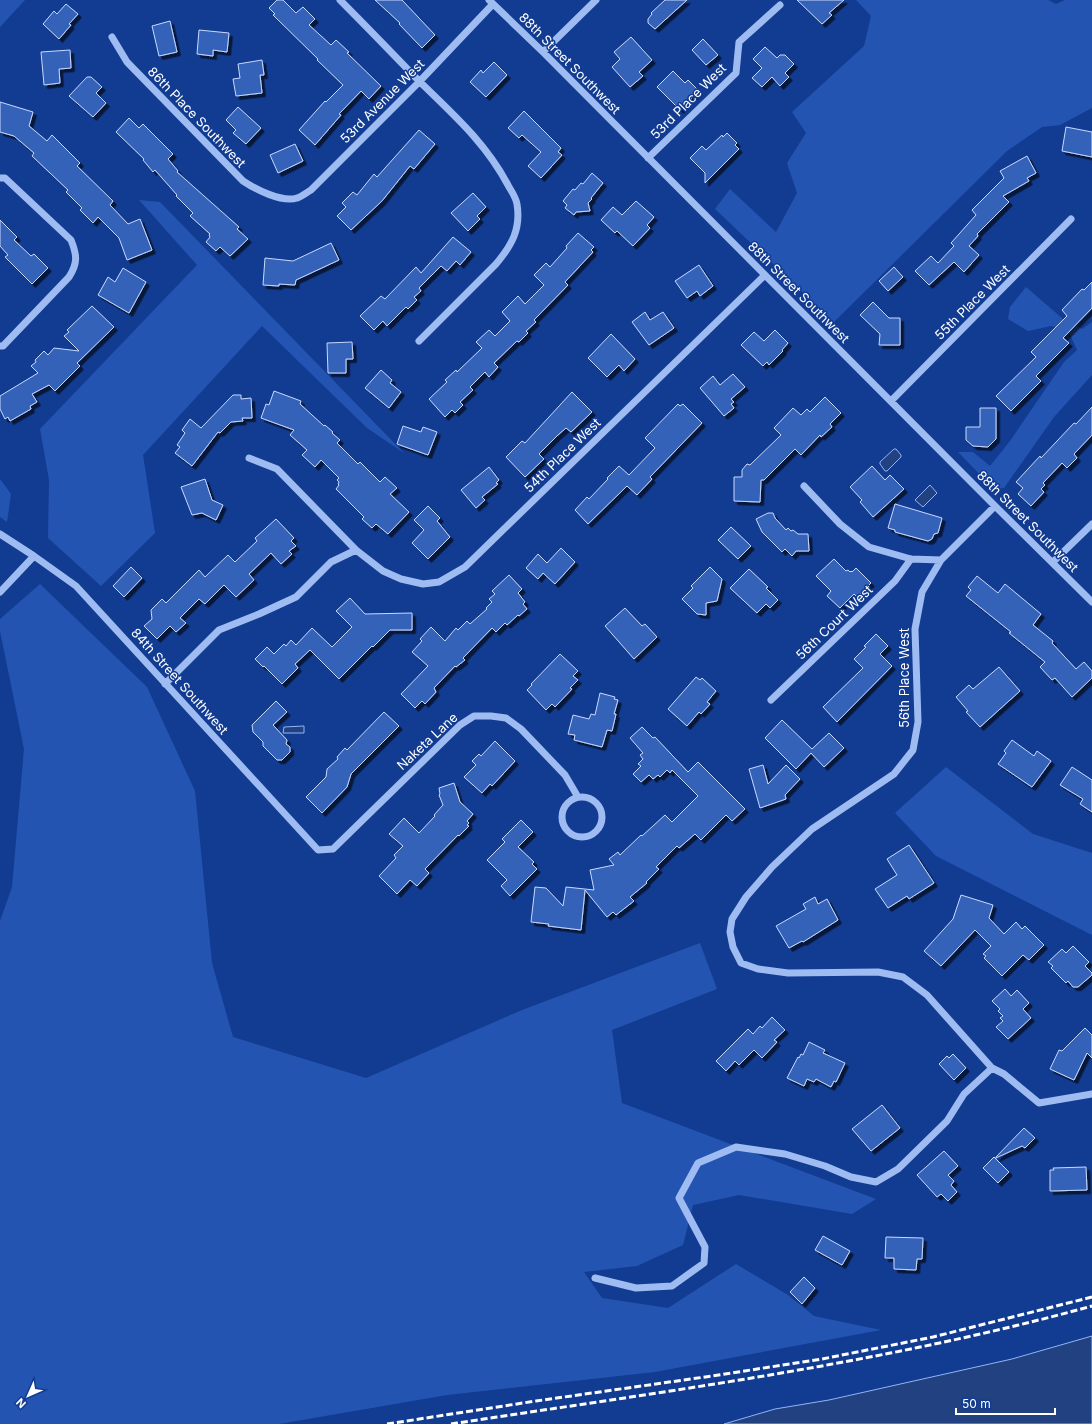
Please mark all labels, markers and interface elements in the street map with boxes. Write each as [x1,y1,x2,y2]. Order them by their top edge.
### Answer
street label: 88th Street Southwest [516,9,624,117]
street label: 53rd Avenue West [337,56,427,146]
street label: 53rd Place West [647,60,729,142]
street label: 86th Place Southwest [145,63,249,171]
street label: 88th Street Southwest [745,238,853,346]
street label: 55th Place West [931,261,1013,343]
street label: 54th Place West [520,414,604,496]
street label: 88th Street Southwest [974,467,1082,575]
street label: 56th Court West [792,581,876,663]
street label: 84th Street Southwest [128,625,232,737]
street label: 56th Place West [896,628,912,728]
street label: Naketa Lane [393,709,461,773]
north arrow [8,1376,48,1416]
scale bar [956,1390,1055,1416]
text: N [13,1395,29,1411]
text: 50 m [962,1396,991,1411]

